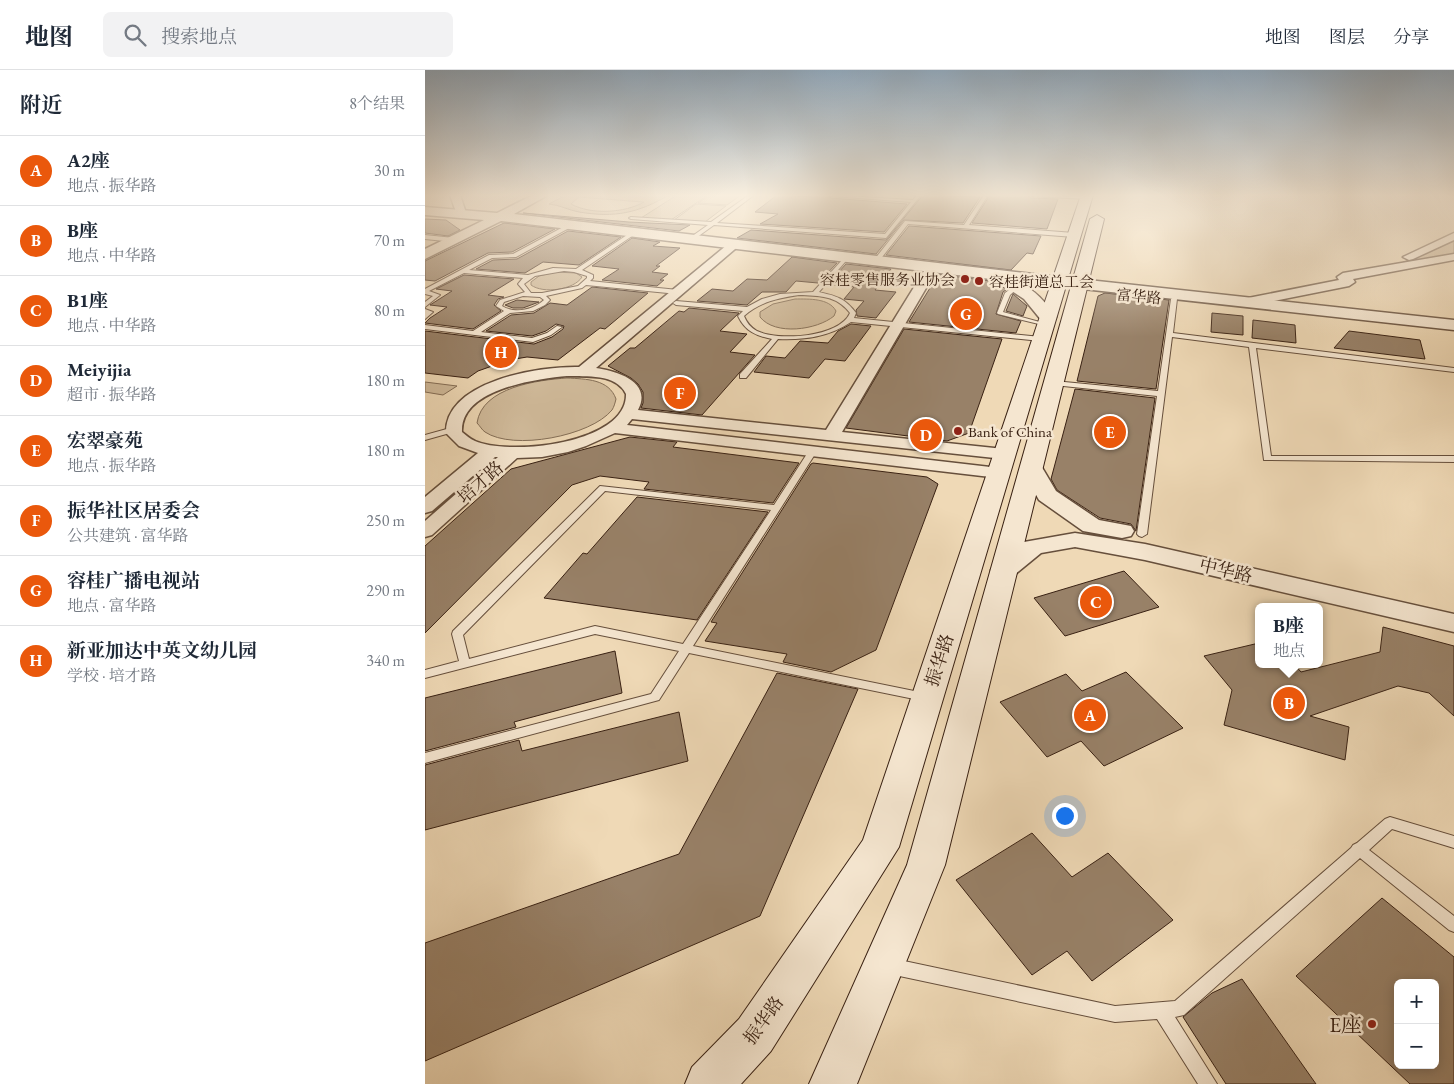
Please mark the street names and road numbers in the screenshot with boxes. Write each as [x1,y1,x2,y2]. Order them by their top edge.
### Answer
street label: 富华路 [1116,285,1162,307]
street label: 培才路 [452,456,508,508]
street label: 中华路 [1197,553,1255,587]
street label: 振华路 [920,631,958,689]
street label: 振华路 [738,991,788,1049]

